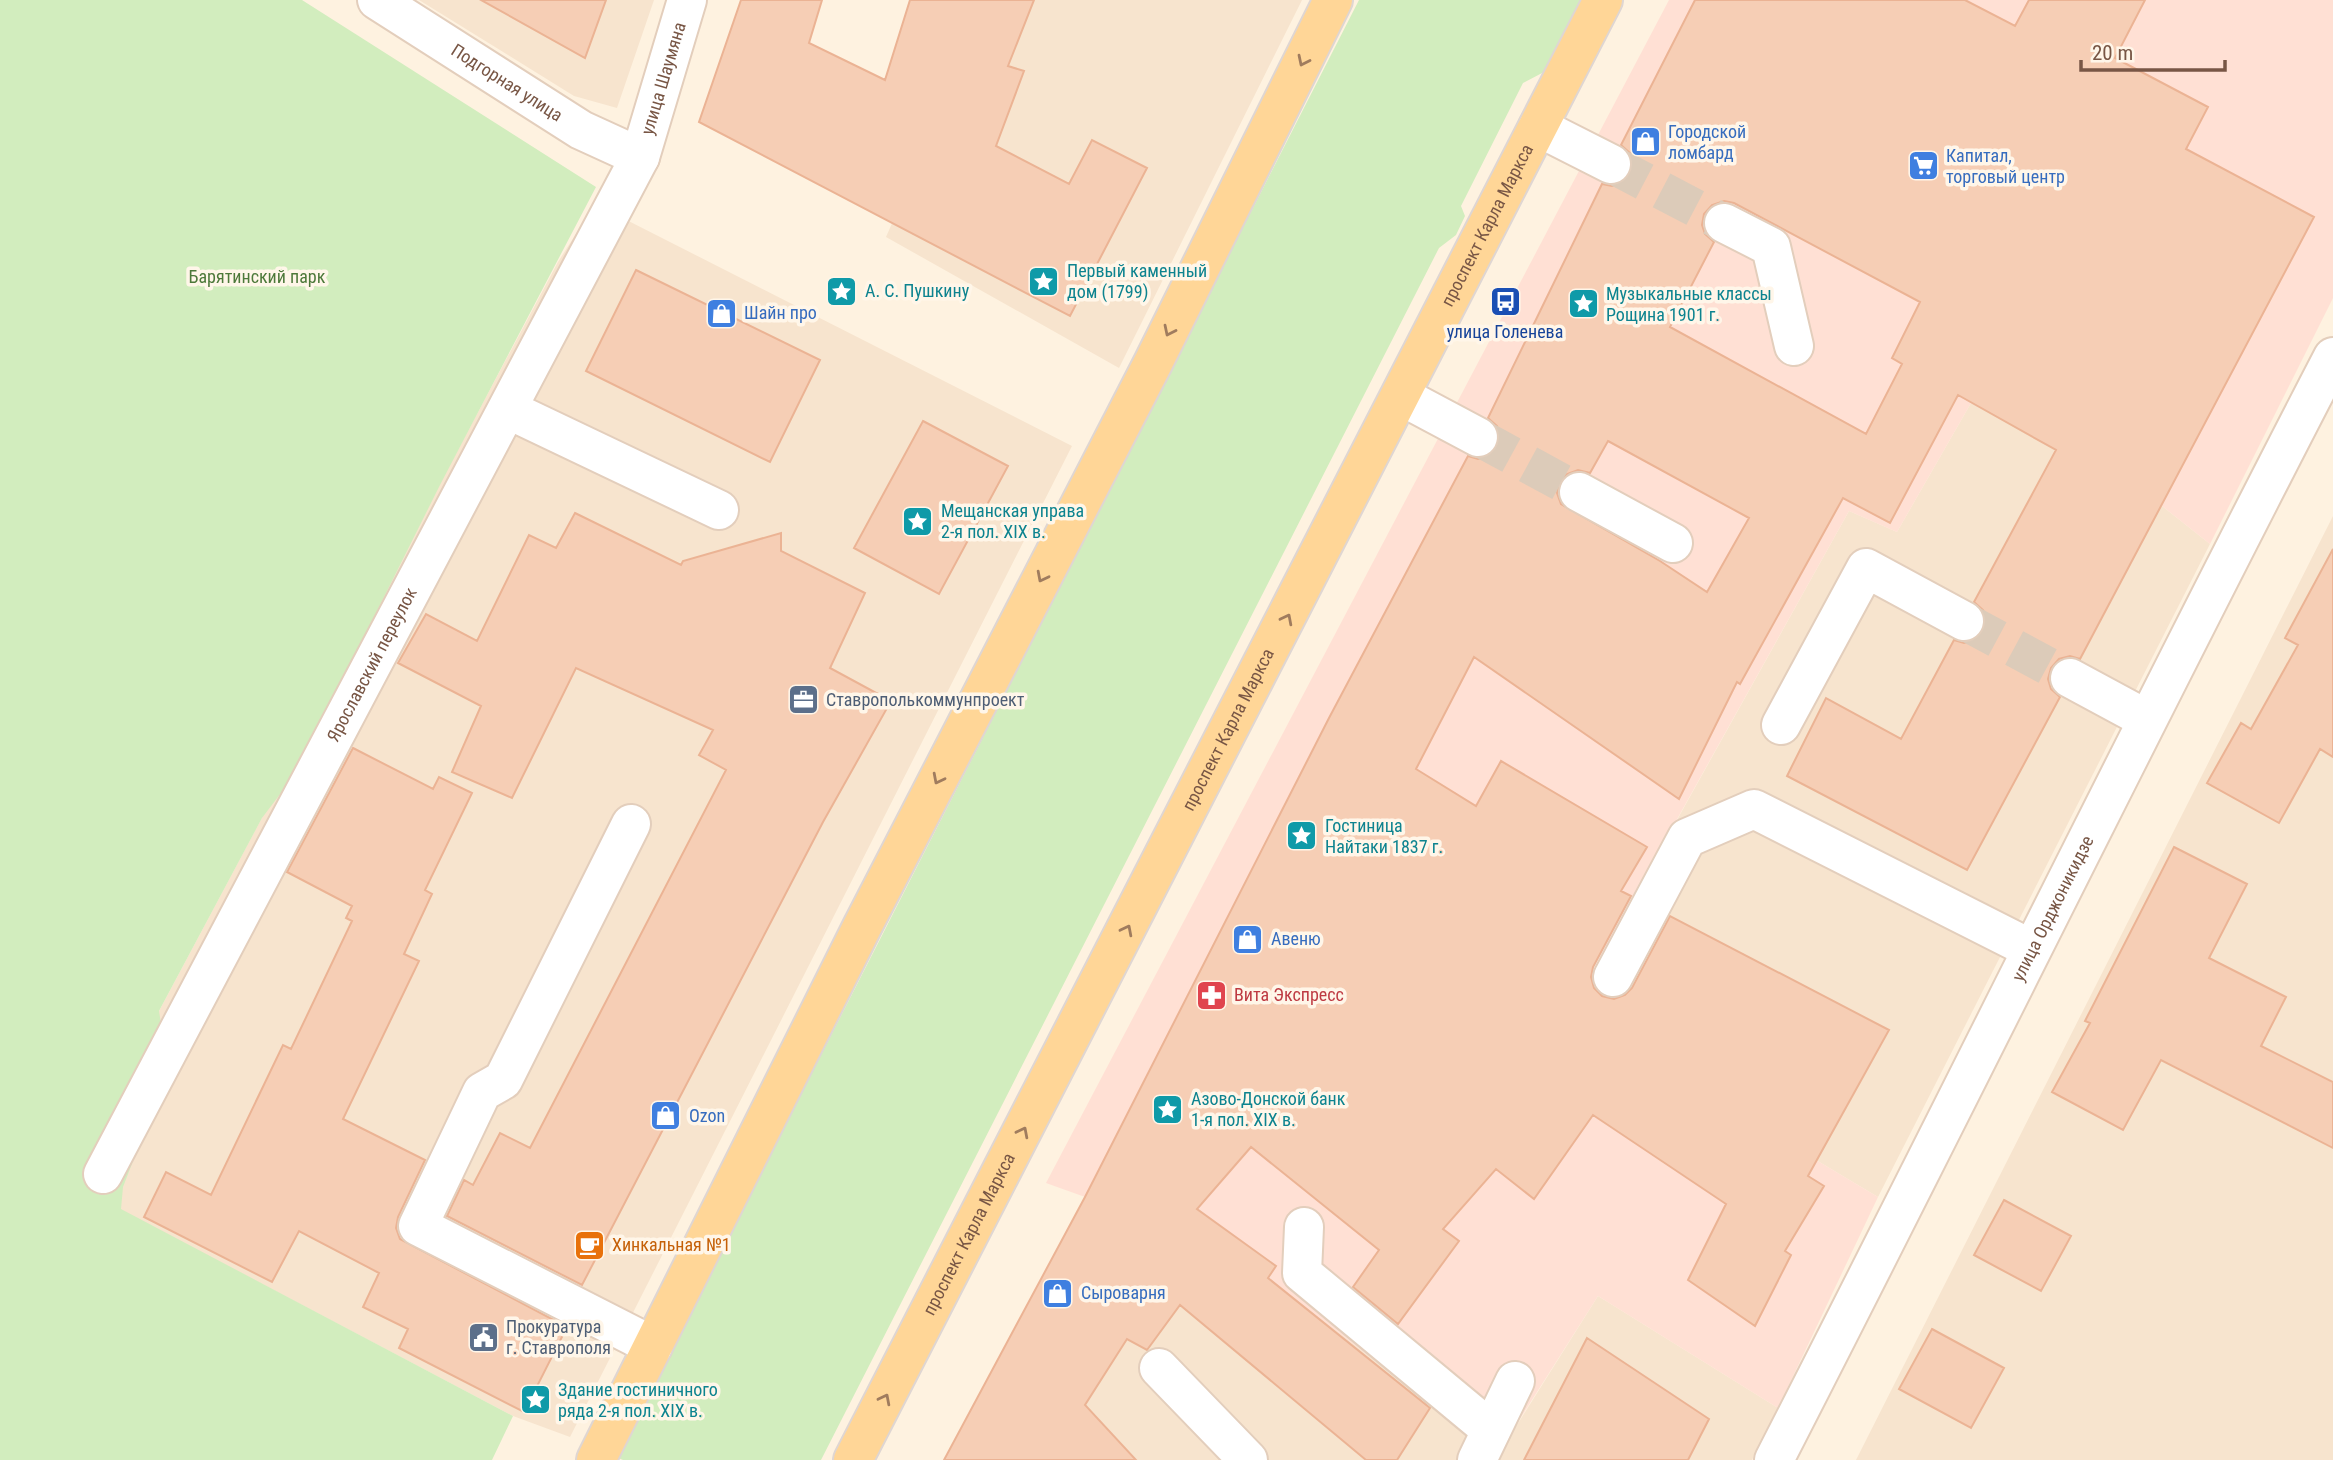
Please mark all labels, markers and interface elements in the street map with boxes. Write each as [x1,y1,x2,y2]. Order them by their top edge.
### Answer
street label: улица Шаумяна [636,20,690,137]
scale bar [2081,28,2224,72]
street label: Подгорная улица [448,39,567,126]
text: 20 m [2092,41,2133,65]
one-way arrow [1297,54,1311,66]
place label: Городской ломбард [1668,121,1746,163]
shop icon: Городской ломбард [1628,125,1662,159]
street label: проспект Карла Маркса [1436,141,1537,310]
place label: Капитал, торговый центр [1946,145,2065,187]
supermarket icon: Капитал, торговый центр [1906,149,1940,183]
place label: Первый каменный дом (1799) [1067,260,1207,303]
place icon: Первый каменный дом (1799) [1027,264,1061,298]
park label: Барятинский парк [189,266,326,287]
place icon: А. С. Пушкину [825,274,859,308]
place label: А. С. Пушкину [865,280,970,301]
place label: Музыкальные классы Рощина 1901 г. [1606,283,1772,325]
bus stop icon: улица Голенева [1488,285,1522,319]
place icon: Музыкальные классы Рощина 1901 г. [1566,287,1600,321]
shop icon: Шайн про [704,296,738,330]
place label: Шайн про [744,302,817,323]
place label: улица Голенева [1447,321,1563,342]
one-way arrow [1163,324,1177,336]
place label: Мещанская управа 2-я пол. XIX в. [941,500,1084,542]
place icon: Мещанская управа 2-я пол. XIX в. [901,504,935,538]
one-way arrow [1037,570,1051,582]
street label: Ярославский переулок [322,583,421,745]
one-way arrow [1279,614,1293,626]
street label: проспект Карла Маркса [1177,645,1278,814]
office icon: Ставрополькоммунпроект [786,683,820,717]
place label: Ставрополькоммунпроект [826,689,1025,710]
one-way arrow [933,772,947,784]
place label: Гостиница Найтаки 1837 г. [1325,815,1443,857]
place icon: Гостиница Найтаки 1837 г. [1285,819,1319,853]
street label: улица Орджоникидзе [2007,832,2098,984]
shop icon: Авеню [1231,922,1265,956]
one-way arrow [1119,925,1132,937]
place label: Авеню [1271,928,1321,949]
pharmacy icon: Вита Экспресс [1194,978,1228,1012]
place label: Вита Экспресс [1234,984,1344,1005]
place label: Азово-Донской банк 1-я пол. XIX в. [1191,1088,1346,1130]
place icon: Азово-Донской банк 1-я пол. XIX в. [1151,1092,1185,1126]
shop icon: Ozon [649,1099,683,1133]
place label: Ozon [689,1105,725,1126]
one-way arrow [1014,1127,1028,1139]
street label: проспект Карла Маркса [918,1149,1019,1318]
cafe icon: Хинкальная №1 [572,1228,606,1262]
place label: Хинкальная №1 [612,1234,731,1255]
shop icon: Сыроварня [1041,1276,1075,1310]
place label: Сыроварня [1081,1282,1166,1303]
place label: Прокуратура г. Ставрополя [506,1316,611,1358]
public building icon: Прокуратура г. Ставрополя [466,1320,500,1354]
place label: Здание гостиничного ряда 2-я пол. XIX в. [558,1379,718,1421]
place icon: Здание гостиничного ряда 2-я пол. XIX в. [518,1383,552,1417]
one-way arrow [876,1394,890,1406]

